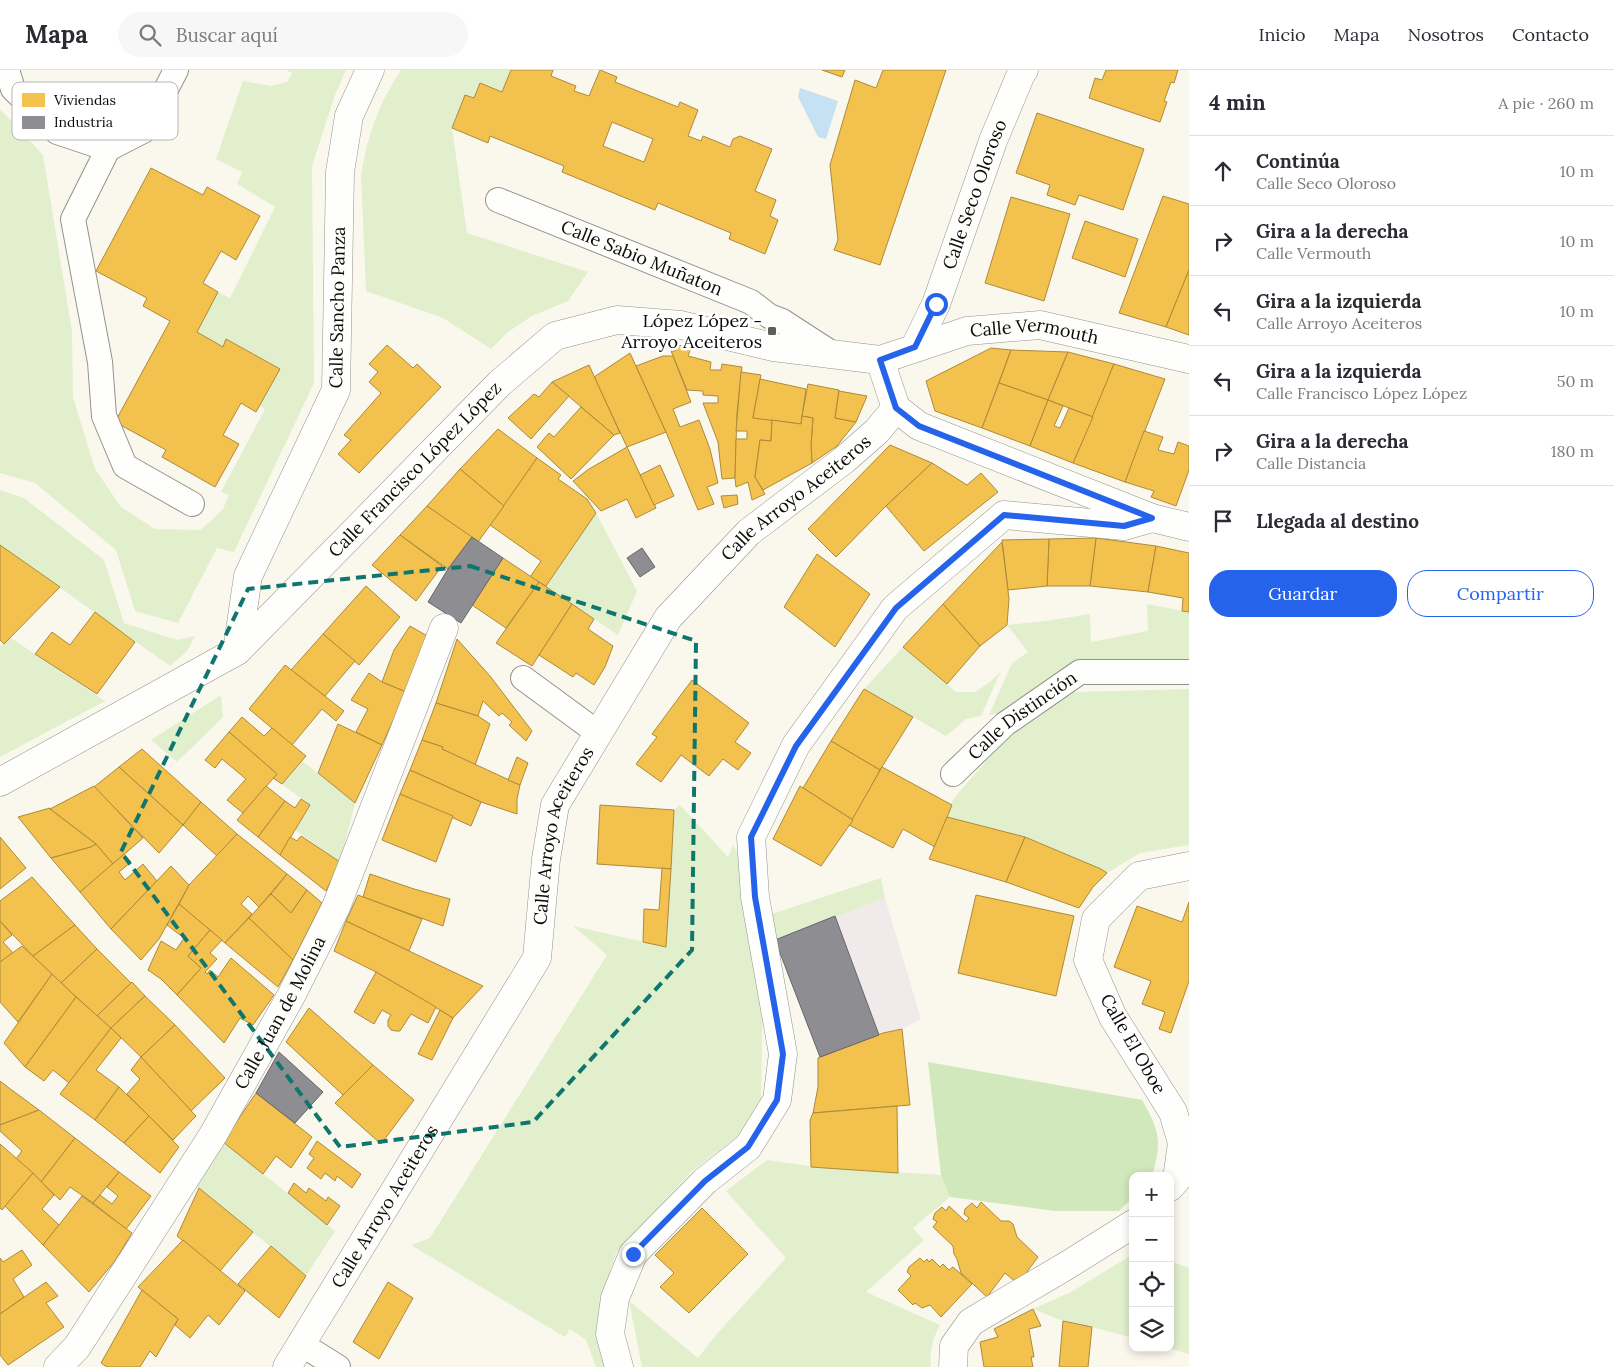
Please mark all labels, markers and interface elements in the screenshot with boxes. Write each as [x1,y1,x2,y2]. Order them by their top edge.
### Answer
search box [118,12,468,57]
text: Mapa [25,19,88,50]
icon: search [136,21,164,49]
text: Buscar aquí [176,23,278,47]
text: Inicio [1259,23,1306,46]
text: Mapa [1334,23,1379,46]
text: Nosotros [1407,23,1484,46]
text: Contacto [1512,23,1589,46]
legend [12,82,178,140]
text: 4 min [1209,89,1266,116]
text: Viviendas [53,91,116,109]
text: A pie · 260 m [1498,93,1594,113]
text: Industria [54,113,113,131]
street label: Calle Seco Oloroso [937,116,1012,272]
text: Continúa [1256,149,1340,173]
icon: ahead [1209,157,1237,185]
text: 10 m [1560,161,1594,181]
text: Calle Seco Oloroso [1256,173,1396,193]
street label: Calle Sabio Muñaton [558,215,726,300]
text: Gira a la derecha [1256,219,1409,243]
street label: Calle Sancho Panza [324,226,350,389]
icon: right [1209,227,1237,255]
text: 10 m [1560,231,1594,251]
text: Calle Vermouth [1256,243,1371,263]
text: Gira a la izquierda [1256,289,1422,313]
route start [925,293,948,316]
icon: left [1209,297,1237,325]
text: 10 m [1560,301,1594,321]
place label: López López - Arroyo Aceiteros [620,309,762,353]
street label: Calle Vermouth [969,313,1101,349]
text: Calle Arroyo Aceiteros [1256,313,1422,333]
marker: López López - Arroyo Aceiteros [766,325,778,337]
text: Gira a la izquierda [1256,359,1422,383]
icon: left [1209,367,1237,395]
text: 50 m [1557,371,1594,391]
street label: Calle Francisco López López [323,376,506,562]
text: Calle Francisco López López [1256,383,1467,403]
text: Gira a la derecha [1256,429,1409,453]
street label: Calle Arroyo Aceiteros [716,430,875,566]
icon: right [1209,437,1237,465]
text: 180 m [1551,441,1594,461]
text: Calle Distancia [1256,453,1366,473]
icon: arrive [1209,507,1237,535]
text: Llegada al destino [1256,509,1419,533]
button: Guardar [1209,570,1397,617]
button: Compartir [1407,570,1594,617]
street label: Calle Distinción [963,666,1081,765]
street label: Calle Arroyo Aceiteros [528,742,599,926]
street label: Calle Juan de Molina [229,932,330,1093]
street label: Calle El Oboe [1095,989,1172,1098]
street label: Calle Arroyo Aceiteros [326,1121,443,1292]
map controls [1129,1172,1174,1352]
button: + [1129,1172,1174,1217]
button: − [1129,1217,1174,1262]
route end [622,1243,645,1266]
button: locate [1129,1262,1174,1307]
button: layers [1129,1307,1174,1352]

